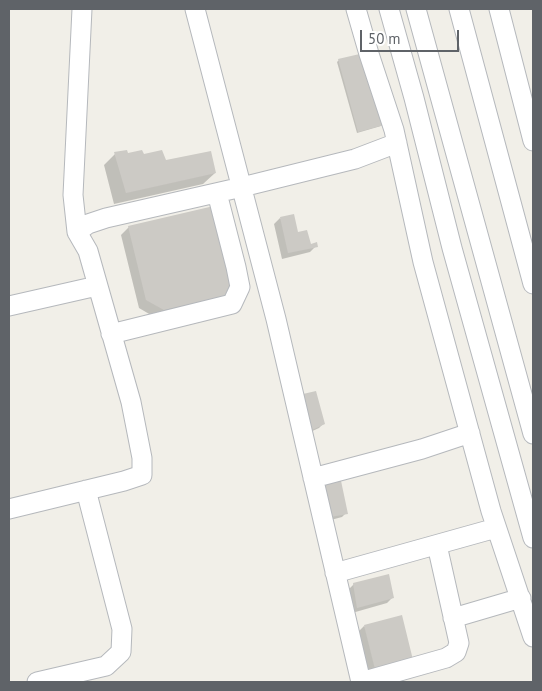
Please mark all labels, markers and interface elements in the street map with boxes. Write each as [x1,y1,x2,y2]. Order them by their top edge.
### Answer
scale bar [362,20,461,52]
text: 50 m [368,29,401,48]

